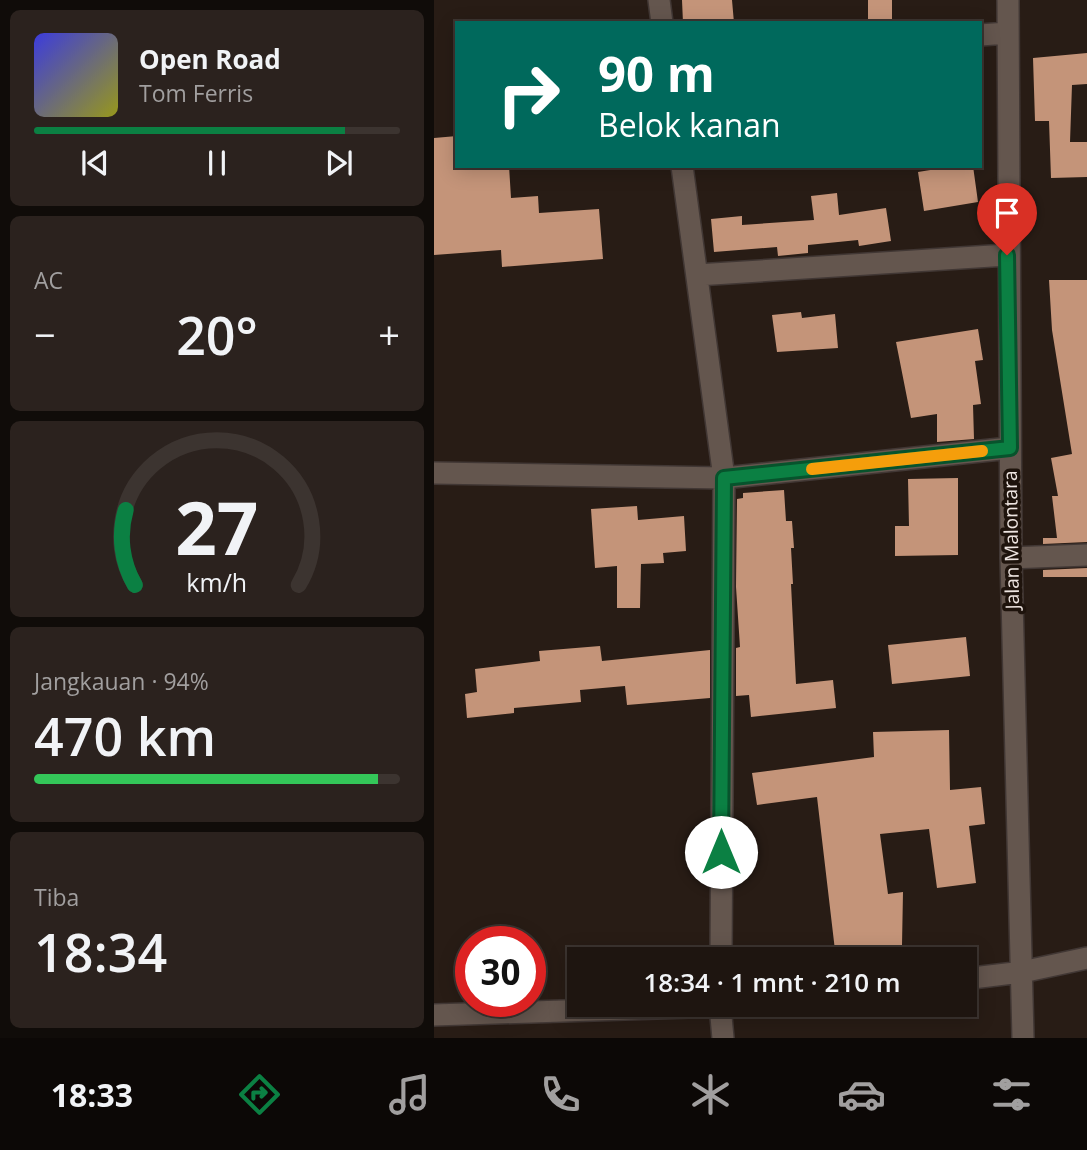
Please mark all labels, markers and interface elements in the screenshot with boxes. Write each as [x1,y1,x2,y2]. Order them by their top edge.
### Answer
text: 90 m [598,40,715,106]
text: Open Road [139,41,281,77]
icon: right [483,49,574,140]
text: Tom Ferris [139,77,253,109]
text: Belok kanan [598,103,781,146]
icon: previous [76,144,114,182]
icon: pause [198,144,236,182]
icon: next [320,144,358,182]
pin [977,183,1037,255]
icon: arrive [988,194,1026,232]
text: AC [34,264,63,296]
text: 20° [176,299,258,370]
text: − [34,308,56,360]
text: + [378,308,400,360]
street label: Jalan Malontara [997,470,1025,612]
text: 27 [175,477,259,576]
text: km/h [187,565,247,599]
text: Jangkauan · 94% [34,665,209,697]
text: 470 km [34,700,216,771]
position arrow [684,815,758,889]
text: Tiba [34,881,79,913]
text: 18:34 [34,916,167,987]
speed limit sign: 30 [455,926,546,1017]
text: 18:34 · 1 mnt · 210 m [643,964,901,1000]
icon: directions [235,1070,284,1119]
icon: music [385,1070,434,1119]
icon: phone [536,1070,585,1119]
icon: climate [686,1070,735,1119]
icon: car [837,1070,886,1119]
icon: filters [987,1070,1036,1119]
text: 18:33 [51,1073,133,1116]

